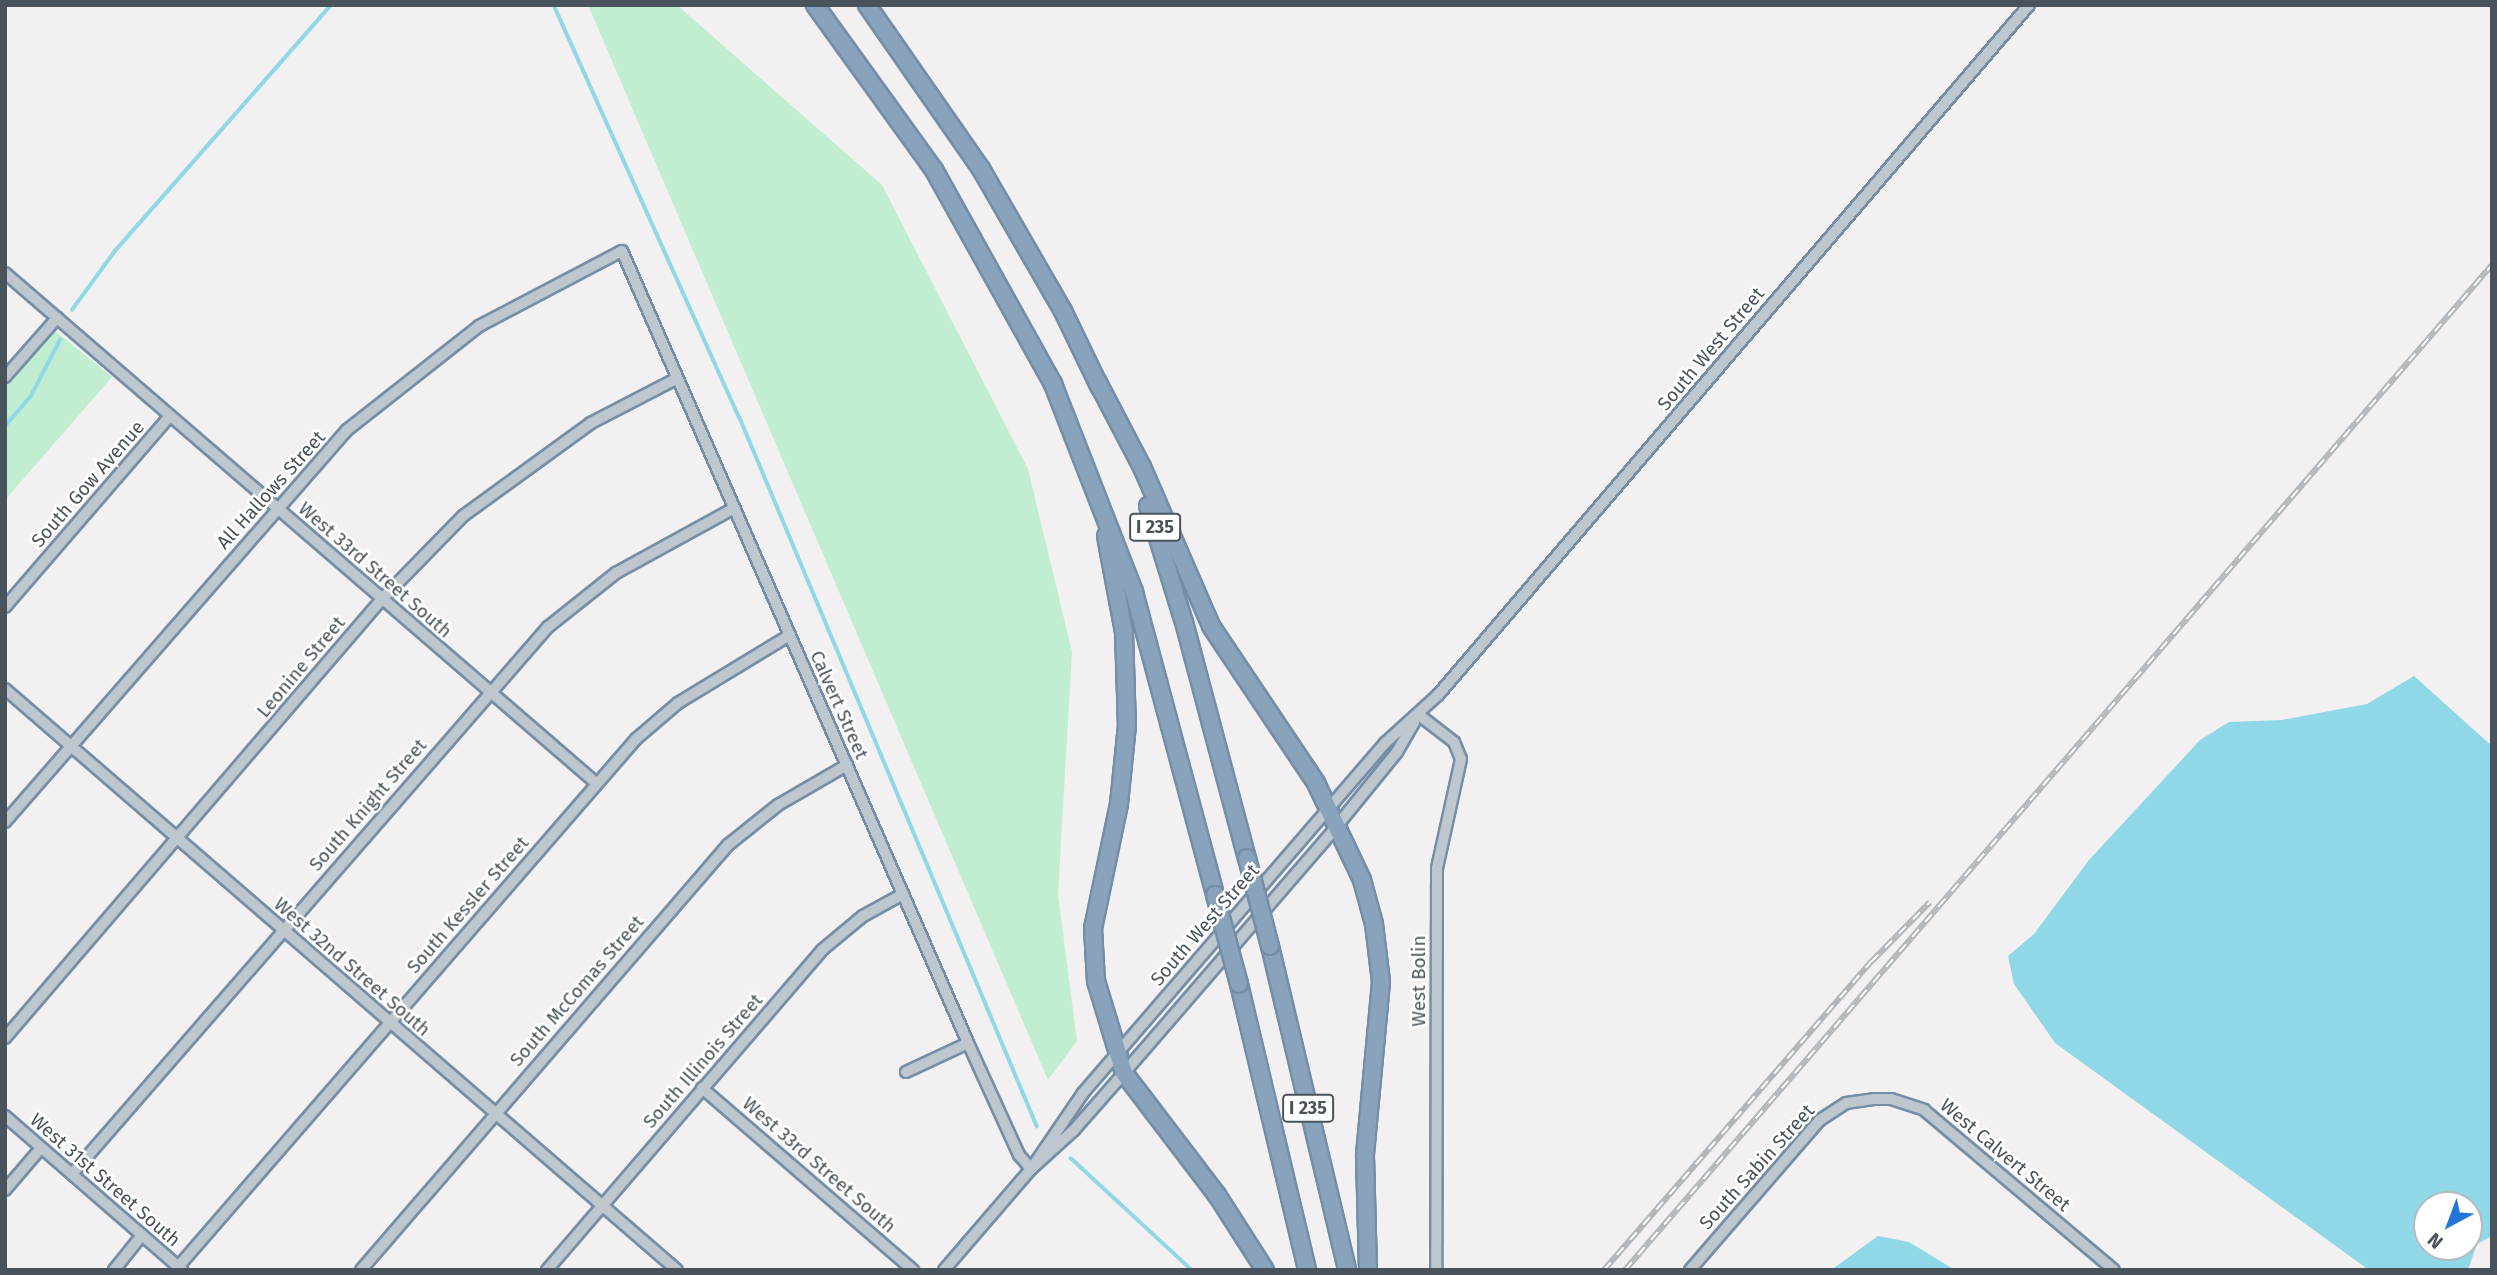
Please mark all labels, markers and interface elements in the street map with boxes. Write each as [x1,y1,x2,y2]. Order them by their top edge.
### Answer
street label: South West Street [1653,283,1769,415]
street label: South Gow Avenue [27,416,149,552]
street label: All Hallows Street [212,426,330,554]
street label: West 33rd Street South [294,497,456,643]
road number: I 235 [1129,512,1181,542]
street label: Leonine Street [252,612,350,722]
street label: Calvert Street [805,647,873,763]
street label: South Knight Street [304,734,432,876]
street label: South Kessler Street [402,832,534,978]
street label: South West Street [1146,860,1264,990]
street label: West 32nd Street South [269,893,435,1041]
street label: South McComas Street [505,911,649,1071]
street label: West Bolin [1408,935,1430,1027]
street label: South Illinois Street [638,989,768,1133]
street label: West 33rd Street South [738,1092,900,1238]
road number: I 235 [1282,1093,1334,1122]
street label: West Calvert Street [1935,1094,2075,1216]
street label: South Sabin Street [1695,1100,1819,1234]
street label: West 31st Street South [25,1109,185,1251]
north arrow [2413,1191,2483,1261]
text: N [2423,1228,2448,1254]

